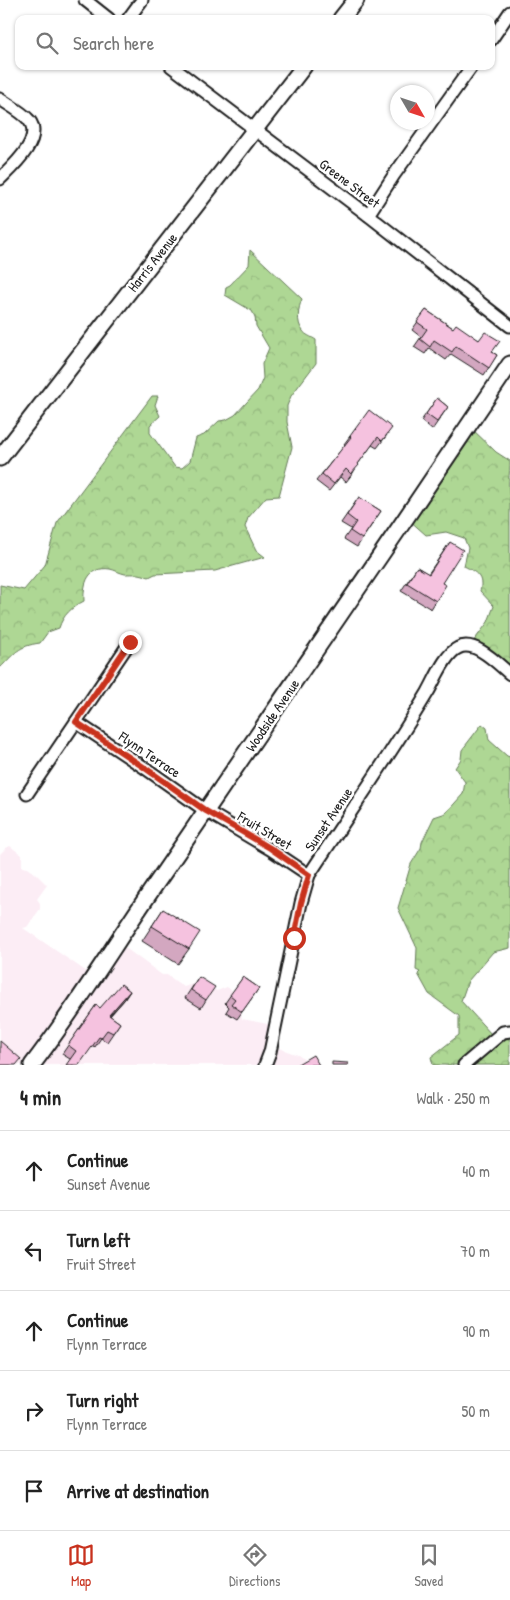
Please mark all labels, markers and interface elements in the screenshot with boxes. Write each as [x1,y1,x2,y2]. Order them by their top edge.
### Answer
search box [15,15,495,70]
icon: search [33,29,61,57]
text: Search here [73,30,154,56]
north arrow [390,85,435,130]
street label: Greene Street [316,154,384,212]
street label: Harris Avenue [123,228,181,295]
route end [119,631,142,654]
street label: Woodside Avenue [241,675,304,755]
street label: Flynn Terrace [114,726,185,783]
street label: Sunset Avenue [300,783,356,855]
street label: Fruit Street [234,806,296,854]
route start [283,927,306,950]
text: 4 min [20,1083,61,1112]
text: Walk · 250 m [416,1087,490,1109]
text: Continue [67,1147,128,1173]
icon: ahead [20,1157,48,1185]
text: 40 m [462,1160,490,1182]
text: Sunset Avenue [67,1173,150,1195]
text: Turn left [67,1227,130,1253]
icon: left [20,1237,48,1265]
text: 70 m [460,1240,490,1262]
text: Fruit Street [67,1253,136,1275]
text: Continue [67,1307,128,1333]
icon: ahead [20,1317,48,1345]
text: 90 m [462,1320,490,1342]
text: Flynn Terrace [67,1333,147,1355]
text: Turn right [67,1387,138,1413]
icon: right [20,1397,48,1425]
text: 50 m [462,1400,490,1422]
text: Flynn Terrace [67,1413,147,1435]
icon: arrive [20,1477,48,1505]
text: Arrive at destination [67,1478,209,1504]
tab: Map [67,1541,95,1590]
tab: Directions [229,1541,280,1590]
tab: Saved [414,1541,443,1590]

